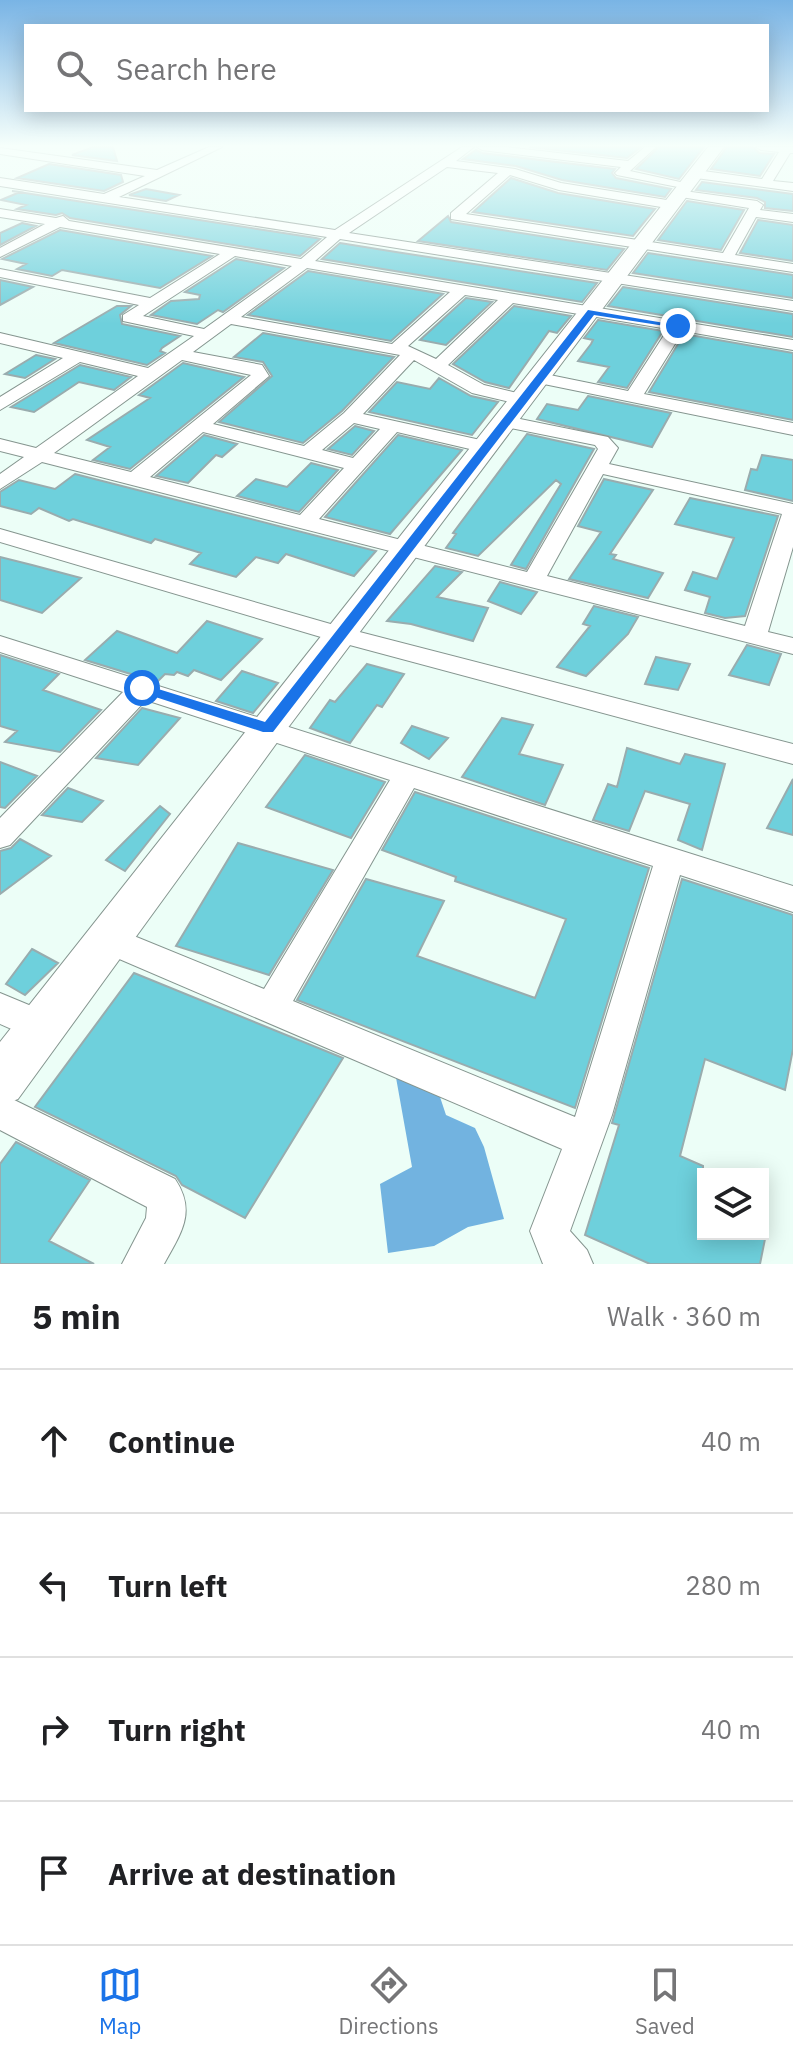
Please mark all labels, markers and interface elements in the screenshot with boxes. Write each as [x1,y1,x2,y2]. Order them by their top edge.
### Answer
search box [24,24,769,112]
icon: search [52,46,96,90]
text: Search here [116,49,277,88]
route end [660,308,696,344]
route start [124,670,160,706]
map controls [697,1168,769,1240]
button: layers [697,1168,769,1240]
text: 5 min [32,1294,121,1338]
text: Walk · 360 m [607,1299,761,1333]
icon: ahead [32,1419,76,1463]
text: Continue [108,1422,235,1461]
text: 40 m [701,1424,761,1458]
icon: left [32,1563,76,1607]
text: Turn left [108,1566,227,1605]
text: 280 m [685,1568,761,1602]
icon: right [32,1707,76,1751]
text: Turn right [108,1710,246,1749]
text: 40 m [701,1712,761,1746]
icon: arrive [32,1851,76,1895]
text: Arrive at destination [108,1854,396,1893]
tab: Map [98,1963,142,2040]
tab: Directions [339,1963,439,2040]
tab: Saved [635,1963,695,2040]

